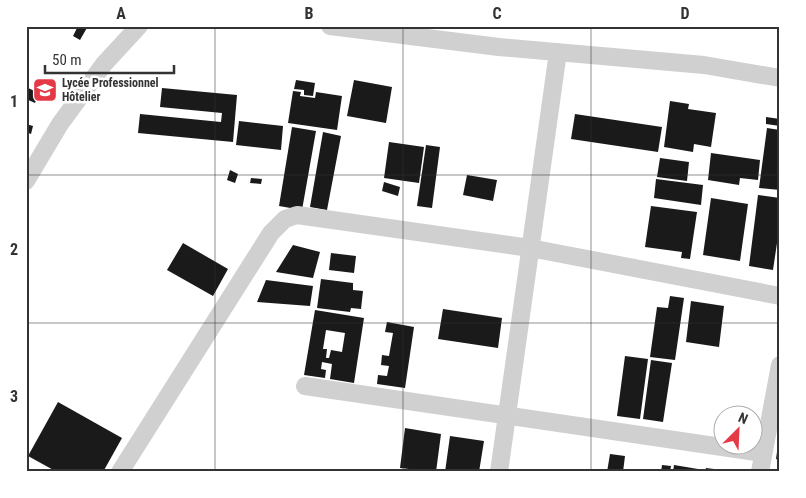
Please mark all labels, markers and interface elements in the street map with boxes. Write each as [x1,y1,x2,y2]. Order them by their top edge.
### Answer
text: A [116,4,126,23]
text: B [305,4,314,23]
text: C [492,4,502,23]
text: D [680,4,690,23]
scale bar [45,42,174,74]
text: 50 m [52,51,82,69]
place label: Lycée Professionnel Hôtelier [62,76,159,104]
school or university icon: Lycée Professionnel Hôtelier [32,77,58,103]
text: 1 [10,92,18,111]
text: 2 [10,240,18,259]
text: 3 [10,387,18,406]
north arrow [714,406,764,456]
text: N [736,409,750,427]

